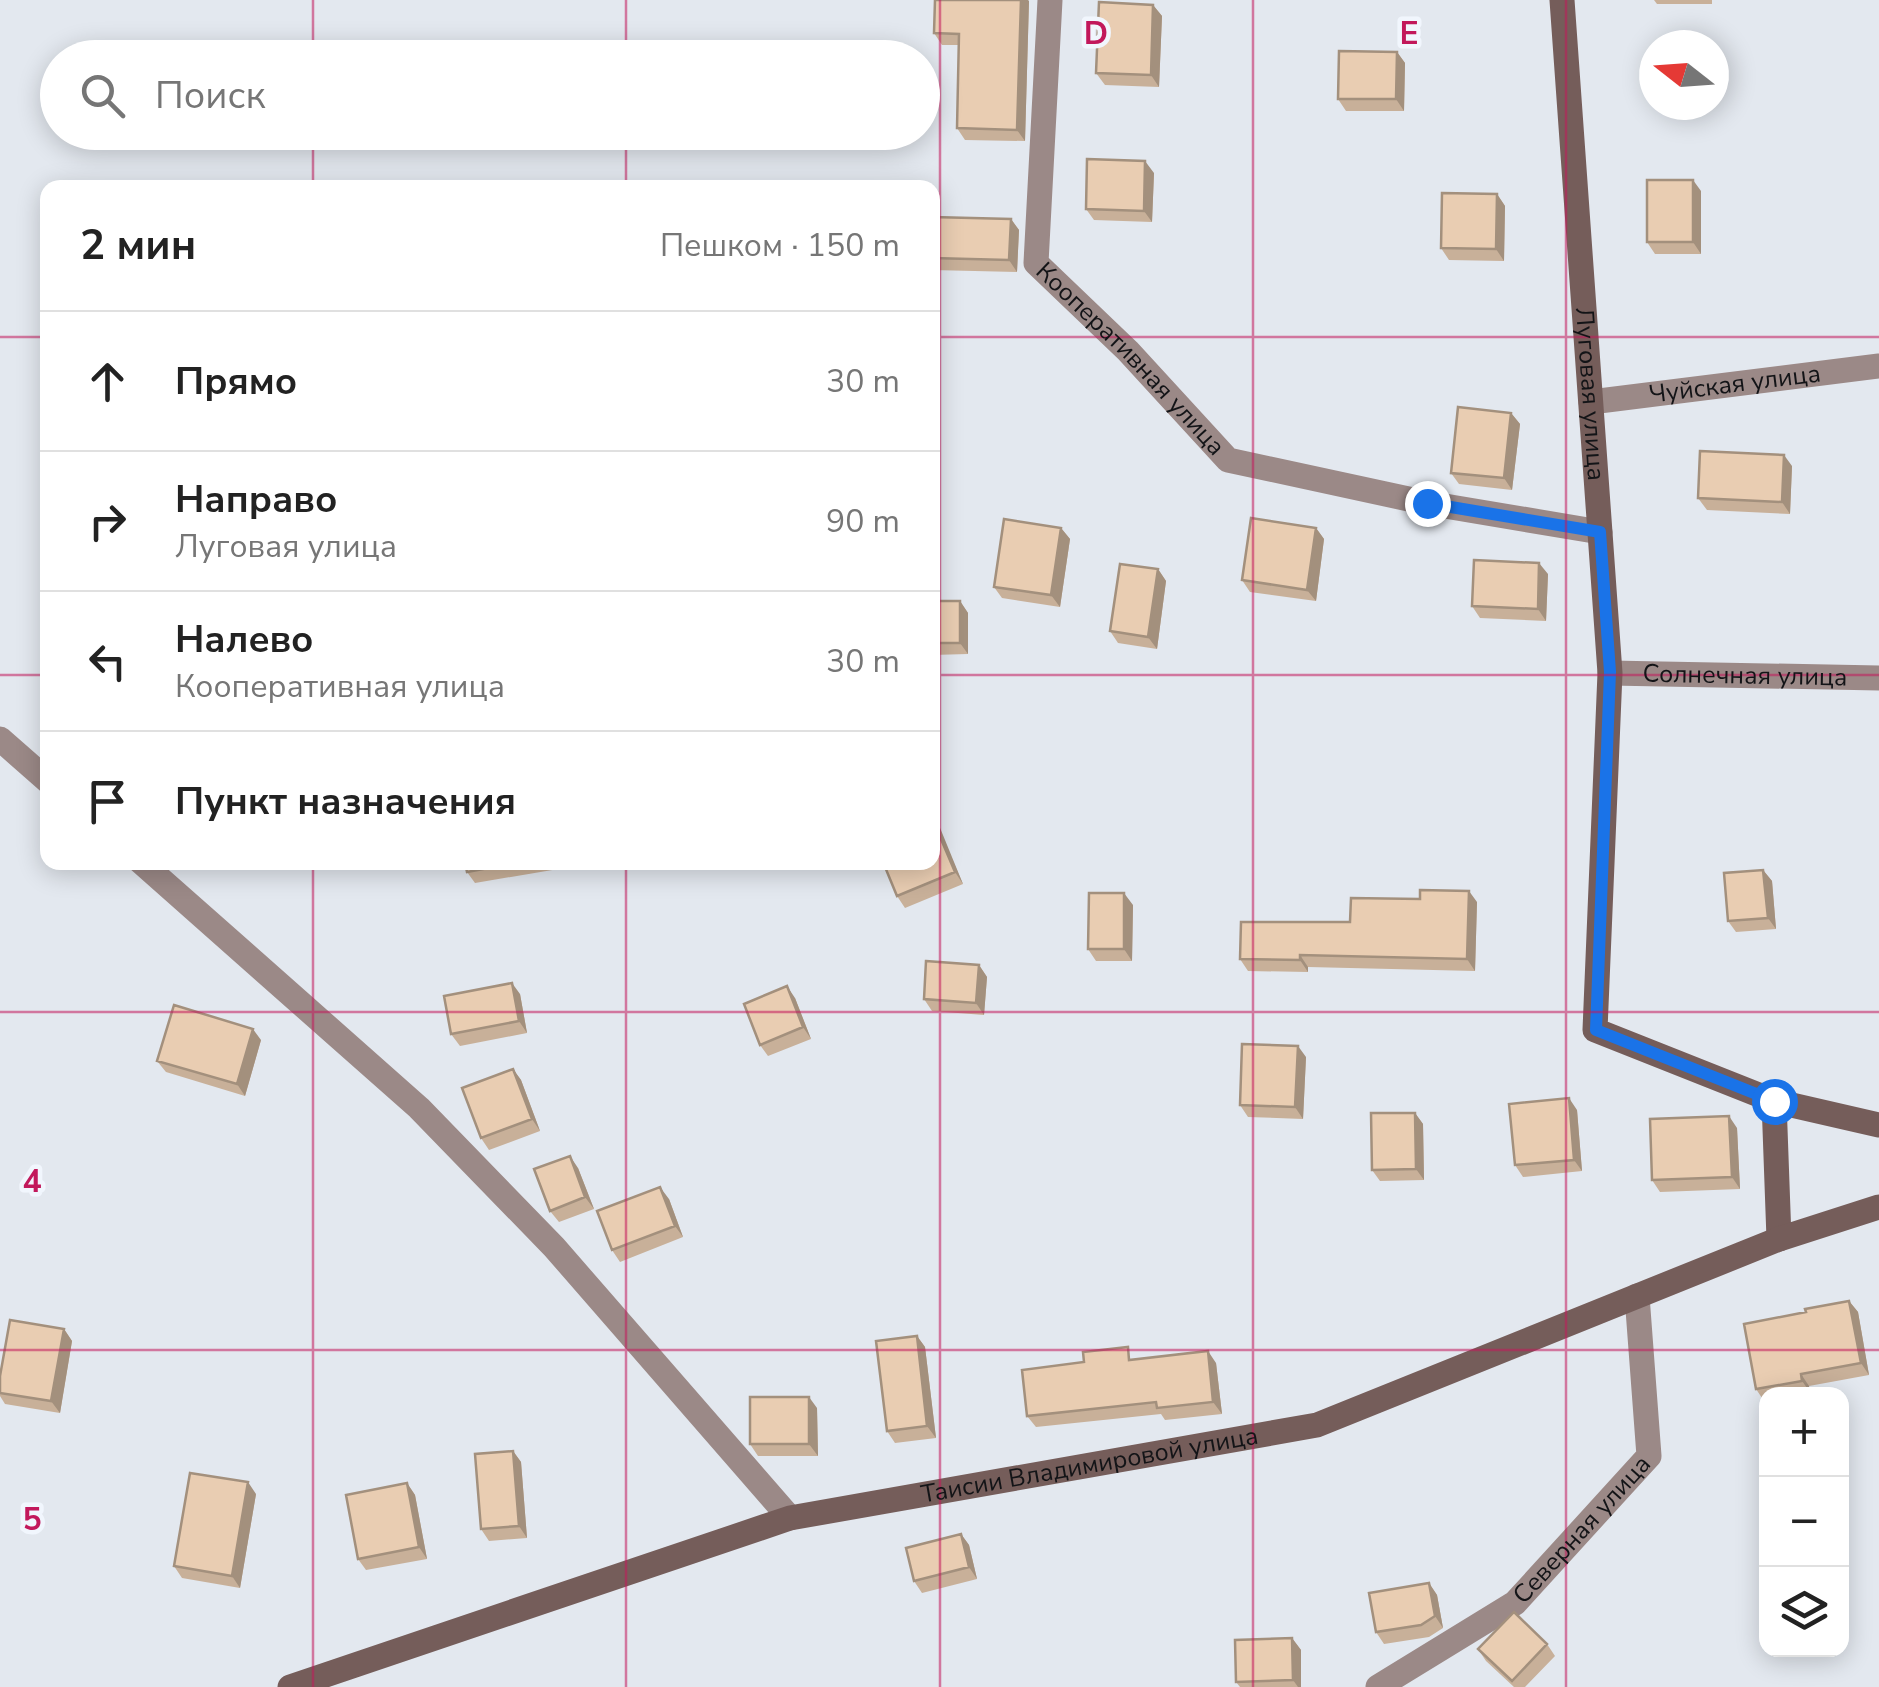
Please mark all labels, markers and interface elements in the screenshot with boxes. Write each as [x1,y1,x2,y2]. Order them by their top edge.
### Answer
text: D [1084,12,1108,55]
text: E [1399,12,1419,55]
north arrow [1639,30,1729,120]
search box [40,40,940,150]
icon: search [75,68,130,123]
text: Поиск [155,70,265,121]
text: 2 мин [80,217,196,274]
text: Пешком · 150 m [660,224,900,267]
street label: Кооперативная улица [1028,255,1233,463]
street label: Луговая улица [1567,306,1613,482]
icon: ahead [80,354,135,409]
text: Прямо [175,356,297,407]
street label: Чуйская улица [1647,356,1823,412]
text: 30 m [826,360,900,403]
text: Направо [175,474,337,525]
route end [1405,481,1451,527]
icon: right [80,494,135,549]
text: 90 m [826,500,900,543]
text: Луговая улица [175,525,397,568]
text: Налево [175,614,314,665]
icon: left [80,634,135,689]
text: 30 m [826,640,900,683]
street label: Солнечная улица [1642,657,1848,694]
text: Кооперативная улица [175,665,505,708]
icon: arrive [80,774,135,829]
text: Пункт назначения [175,776,516,827]
route start [1752,1079,1798,1125]
text: 4 [22,1160,42,1203]
map controls [1759,1387,1849,1657]
button: + [1759,1387,1849,1477]
street label: Таисии Владимировой улица [918,1419,1261,1512]
street label: Северная улица [1505,1448,1658,1611]
button: − [1759,1477,1849,1567]
text: 5 [22,1498,42,1541]
button: layers [1759,1567,1849,1657]

